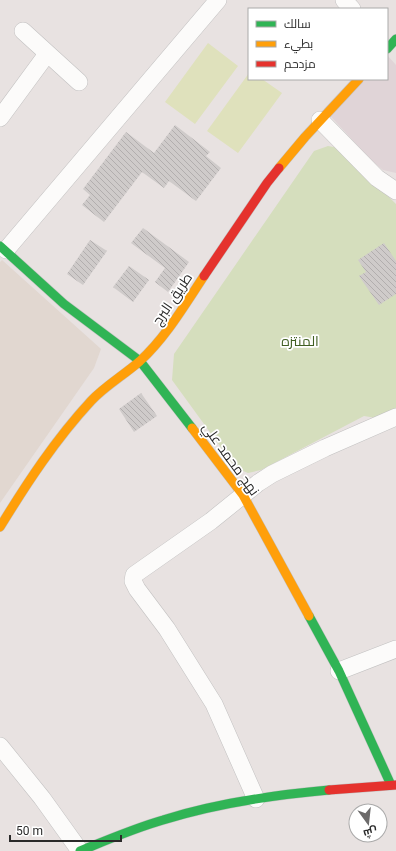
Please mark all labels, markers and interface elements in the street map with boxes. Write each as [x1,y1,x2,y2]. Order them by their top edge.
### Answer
legend [248,8,388,80]
text: سالك [284,17,311,31]
text: بطيء [284,37,313,54]
text: مزدحم [284,57,316,72]
street label: طريق البرج [149,270,196,329]
park label: المنتزه [281,333,319,349]
street label: نهج محمد علي [196,419,263,501]
north arrow [348,803,388,843]
scale bar [10,817,121,843]
text: 50 m [16,824,43,838]
text: ش [362,824,379,840]

